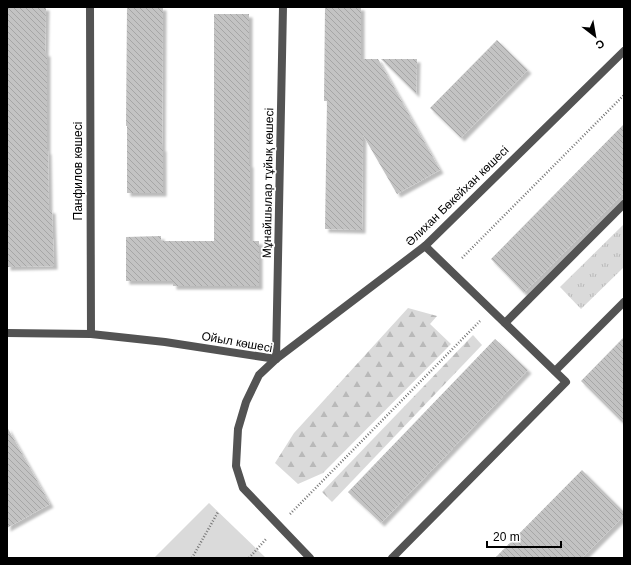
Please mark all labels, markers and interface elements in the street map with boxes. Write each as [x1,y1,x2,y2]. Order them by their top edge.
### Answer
north arrow [575,16,615,56]
text: С [594,37,607,52]
street label: Мұнайшылар тұйық көшесі [260,108,276,258]
street label: Панфилов көшесі [71,122,85,220]
street label: Әлихан Бөкейхан көшесі [403,143,511,249]
street label: Ойыл көшесі [200,329,274,355]
scale bar [487,523,561,549]
text: 20 m [493,530,520,544]

